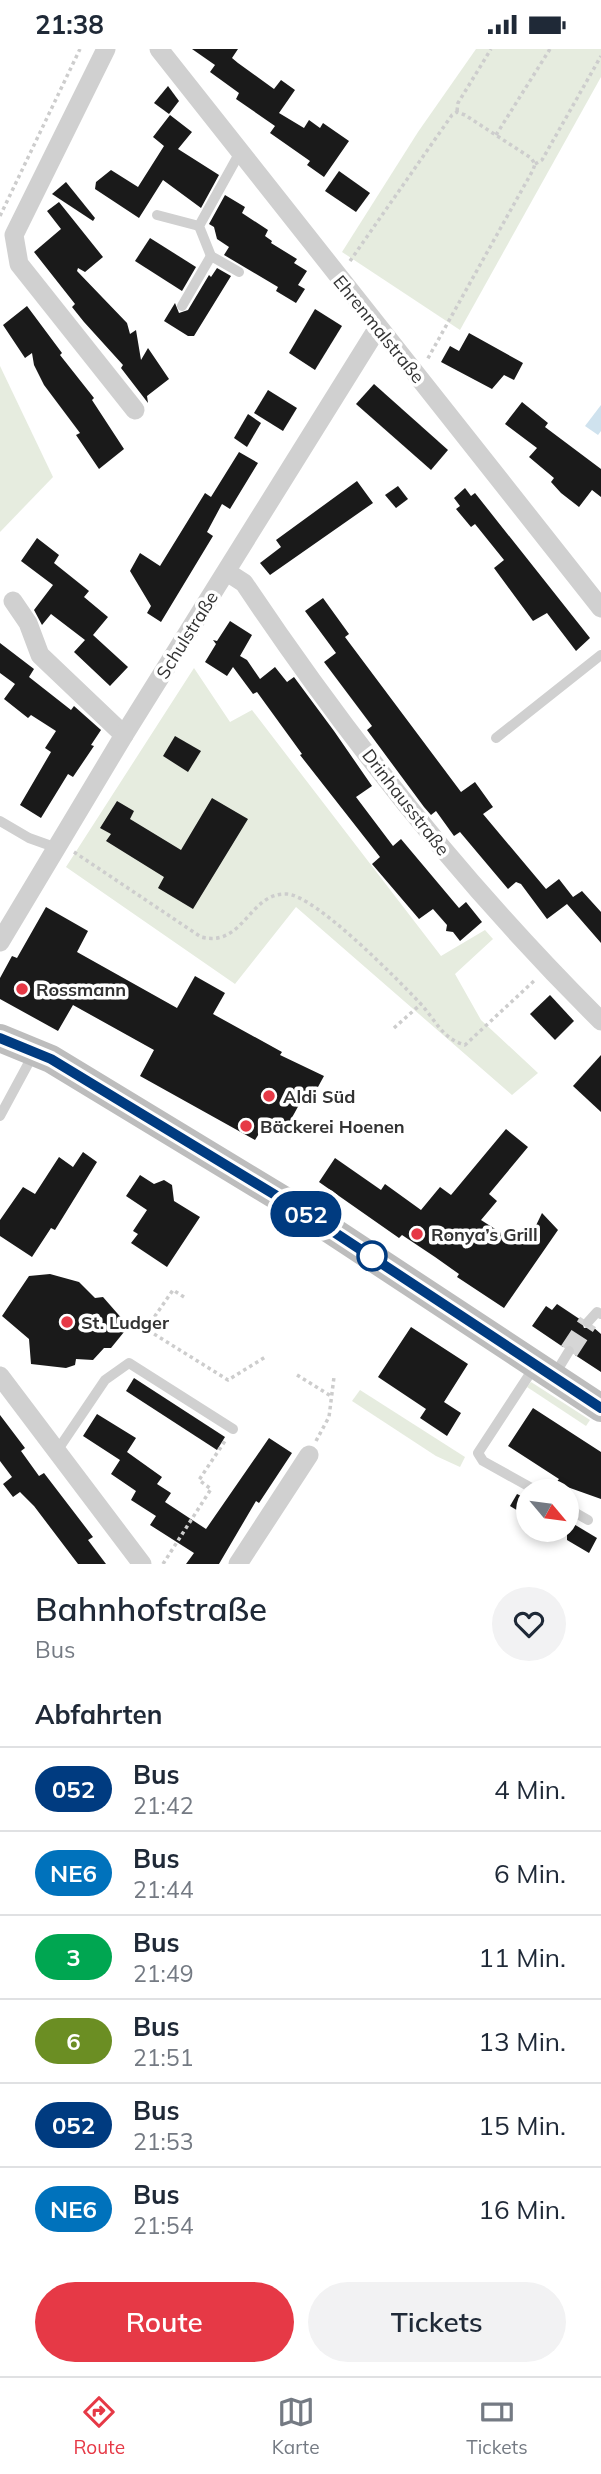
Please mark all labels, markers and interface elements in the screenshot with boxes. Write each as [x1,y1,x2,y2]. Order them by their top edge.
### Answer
text: 21:38 [35,8,104,41]
street label: Ehrenmalstraße [328,270,430,388]
street label: Schulstraße [151,587,223,683]
street label: Drinhausstraße [357,744,455,860]
place label: Rossmann [36,978,126,1001]
marker: Rossmann [14,981,30,997]
place label: Aldi Süd [283,1085,356,1108]
marker: Aldi Süd [261,1088,277,1104]
place label: Bäckerei Hoenen [260,1115,405,1138]
marker: Bäckerei Hoenen [238,1118,254,1134]
line badge: 052 [266,1191,346,1237]
text: 052 [284,1199,328,1229]
place label: Ronya’s Grill [431,1223,538,1246]
marker: Ronya’s Grill [409,1226,425,1242]
unlabelled marker [357,1241,387,1271]
place label: St. Ludger [81,1311,170,1334]
marker: St. Ludger [59,1314,75,1330]
north arrow [516,1479,579,1542]
map controls [516,1479,579,1542]
button: heart [492,1587,566,1661]
text: Bahnhofstraße [35,1588,267,1629]
text: Bus [35,1635,75,1664]
text: Abfahrten [35,1698,162,1731]
text: Bus [133,1758,179,1791]
text: 4 Min. [494,1773,566,1806]
text: 052 [52,1774,95,1804]
text: 21:42 [133,1791,193,1820]
text: Bus [133,1842,179,1875]
text: 6 Min. [494,1857,566,1890]
text: NE6 [50,1858,97,1888]
text: 21:44 [133,1875,193,1904]
text: Bus [133,1926,179,1959]
text: 11 Min. [478,1941,566,1974]
text: 3 [66,1942,81,1972]
text: 21:49 [133,1959,193,1988]
text: Bus [133,2010,179,2043]
text: 13 Min. [478,2025,566,2058]
text: 6 [66,2026,81,2056]
text: 21:51 [133,2043,193,2072]
text: Bus [133,2094,179,2127]
text: 15 Min. [478,2109,566,2142]
text: 052 [52,2110,95,2140]
text: 21:53 [133,2127,193,2156]
text: Bus [133,2178,179,2211]
text: 16 Min. [478,2193,566,2226]
text: NE6 [50,2194,97,2224]
text: 21:54 [133,2211,193,2240]
button: Route [35,2282,294,2362]
button: Tickets [308,2282,566,2362]
tab: Route [73,2393,125,2459]
tab: Karte [272,2393,320,2459]
tab: Tickets [466,2393,528,2459]

